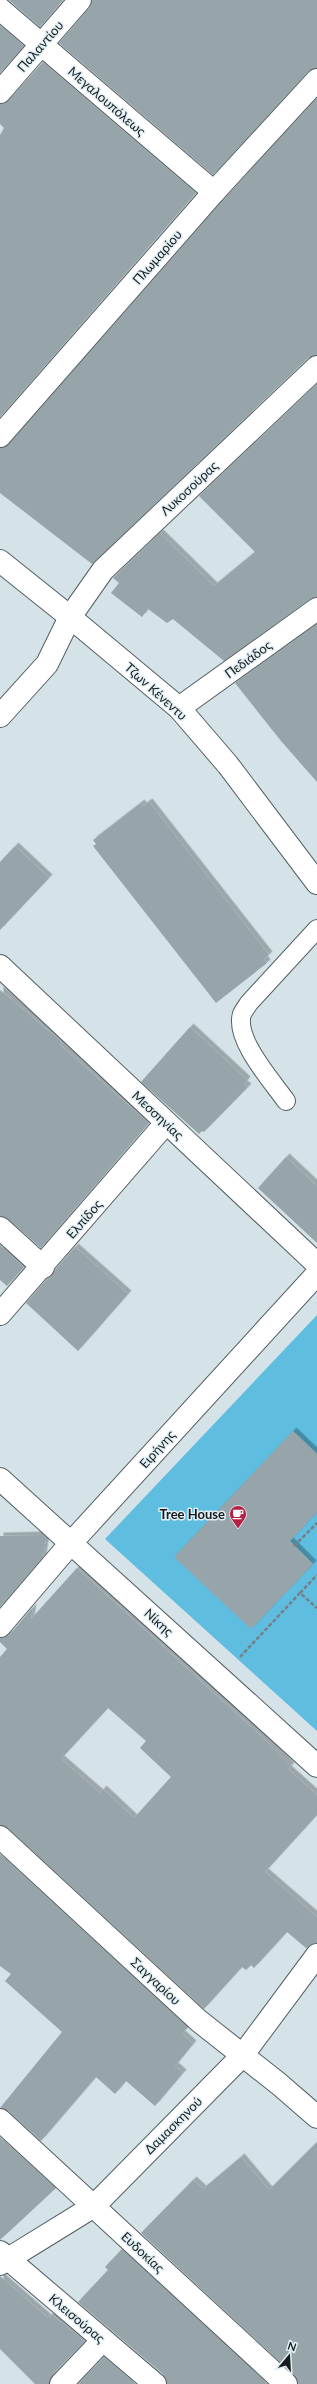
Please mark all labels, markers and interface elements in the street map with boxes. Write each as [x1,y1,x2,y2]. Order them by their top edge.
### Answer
street label: Παλαντίου [13,17,67,75]
street label: Μεγαλουπόλεως [65,63,149,139]
street label: Πλωμαρίου [129,226,185,288]
street label: Λυκοσούρας [157,457,221,519]
street label: Πεδιάδος [221,637,275,681]
street label: Τζων Κένεντυ [121,659,191,723]
street label: Μεσσηνίας [129,1087,187,1143]
street label: Ελπίδος [63,1196,105,1242]
street label: Ειρήνης [136,1427,178,1471]
cafe icon: Tree House [228,1504,248,1529]
place label: Tree House [160,1506,225,1522]
street label: Νίκης [141,1605,177,1639]
street label: Σαγγαρίου [128,1954,184,2008]
street label: Δαμασκηνού [141,2093,205,2157]
street label: Ευδοκίας [118,2228,168,2276]
street label: Κλεισούρας [46,2290,108,2346]
north arrow [269,2336,309,2376]
text: N [286,2339,298,2354]

